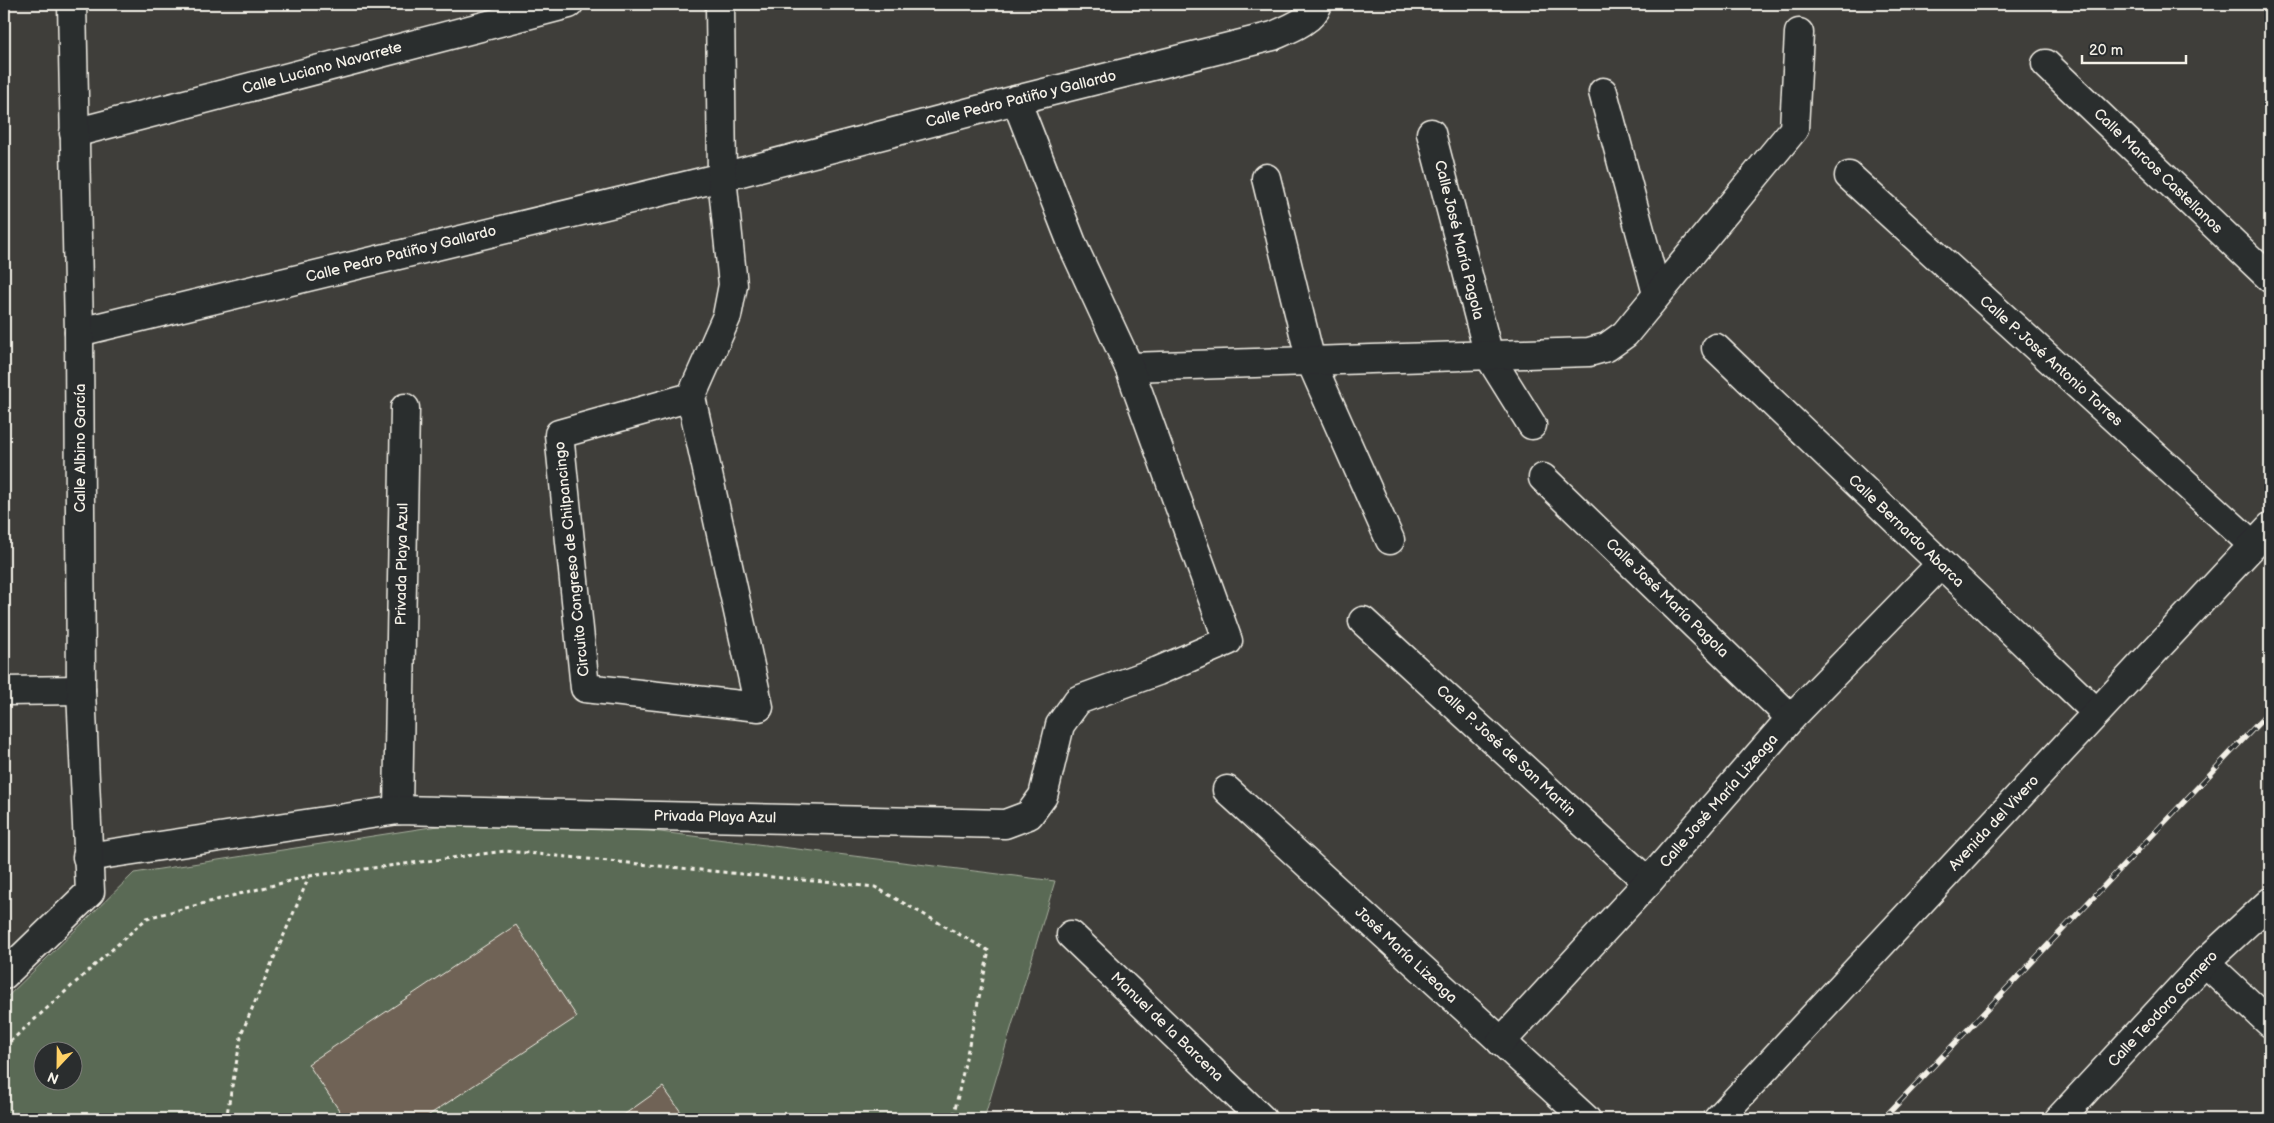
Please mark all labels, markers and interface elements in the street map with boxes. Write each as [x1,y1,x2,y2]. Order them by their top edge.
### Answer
scale bar [2082,32,2185,64]
street label: Calle Luciano Navarrete [240,38,404,98]
text: 20 m [2089,41,2123,60]
street label: Calle Pedro Patiño y Gallardo [924,66,1118,132]
street label: Calle Marcos Castellanos [2089,104,2227,238]
street label: Calle José María Pagola [1430,158,1488,322]
street label: Calle Pedro Patiño y Gallardo [304,221,498,287]
street label: Calle P. José Antonio Torres [1975,292,2127,431]
street label: Calle Albino García [71,383,90,513]
street label: Circuito Congreso de Chilpancingo [550,440,594,678]
street label: Calle Bernardo Abarca [1844,471,1968,591]
street label: Privada Playa Azul [391,503,413,625]
street label: Calle José María Pagola [1602,534,1732,662]
street label: Calle P. José de San Martin [1432,681,1580,821]
street label: Calle José María Lizeaga [1656,730,1782,872]
street label: Avenida del Vivero [1945,771,2043,875]
street label: Privada Playa Azul [654,806,776,828]
street label: José María Lizeaga [1351,903,1461,1007]
street label: Calle Teodoro Gamero [2104,947,2222,1071]
street label: Manuel de la Barcena [1107,968,1227,1086]
north arrow [32,1040,82,1090]
text: N [45,1068,61,1087]

